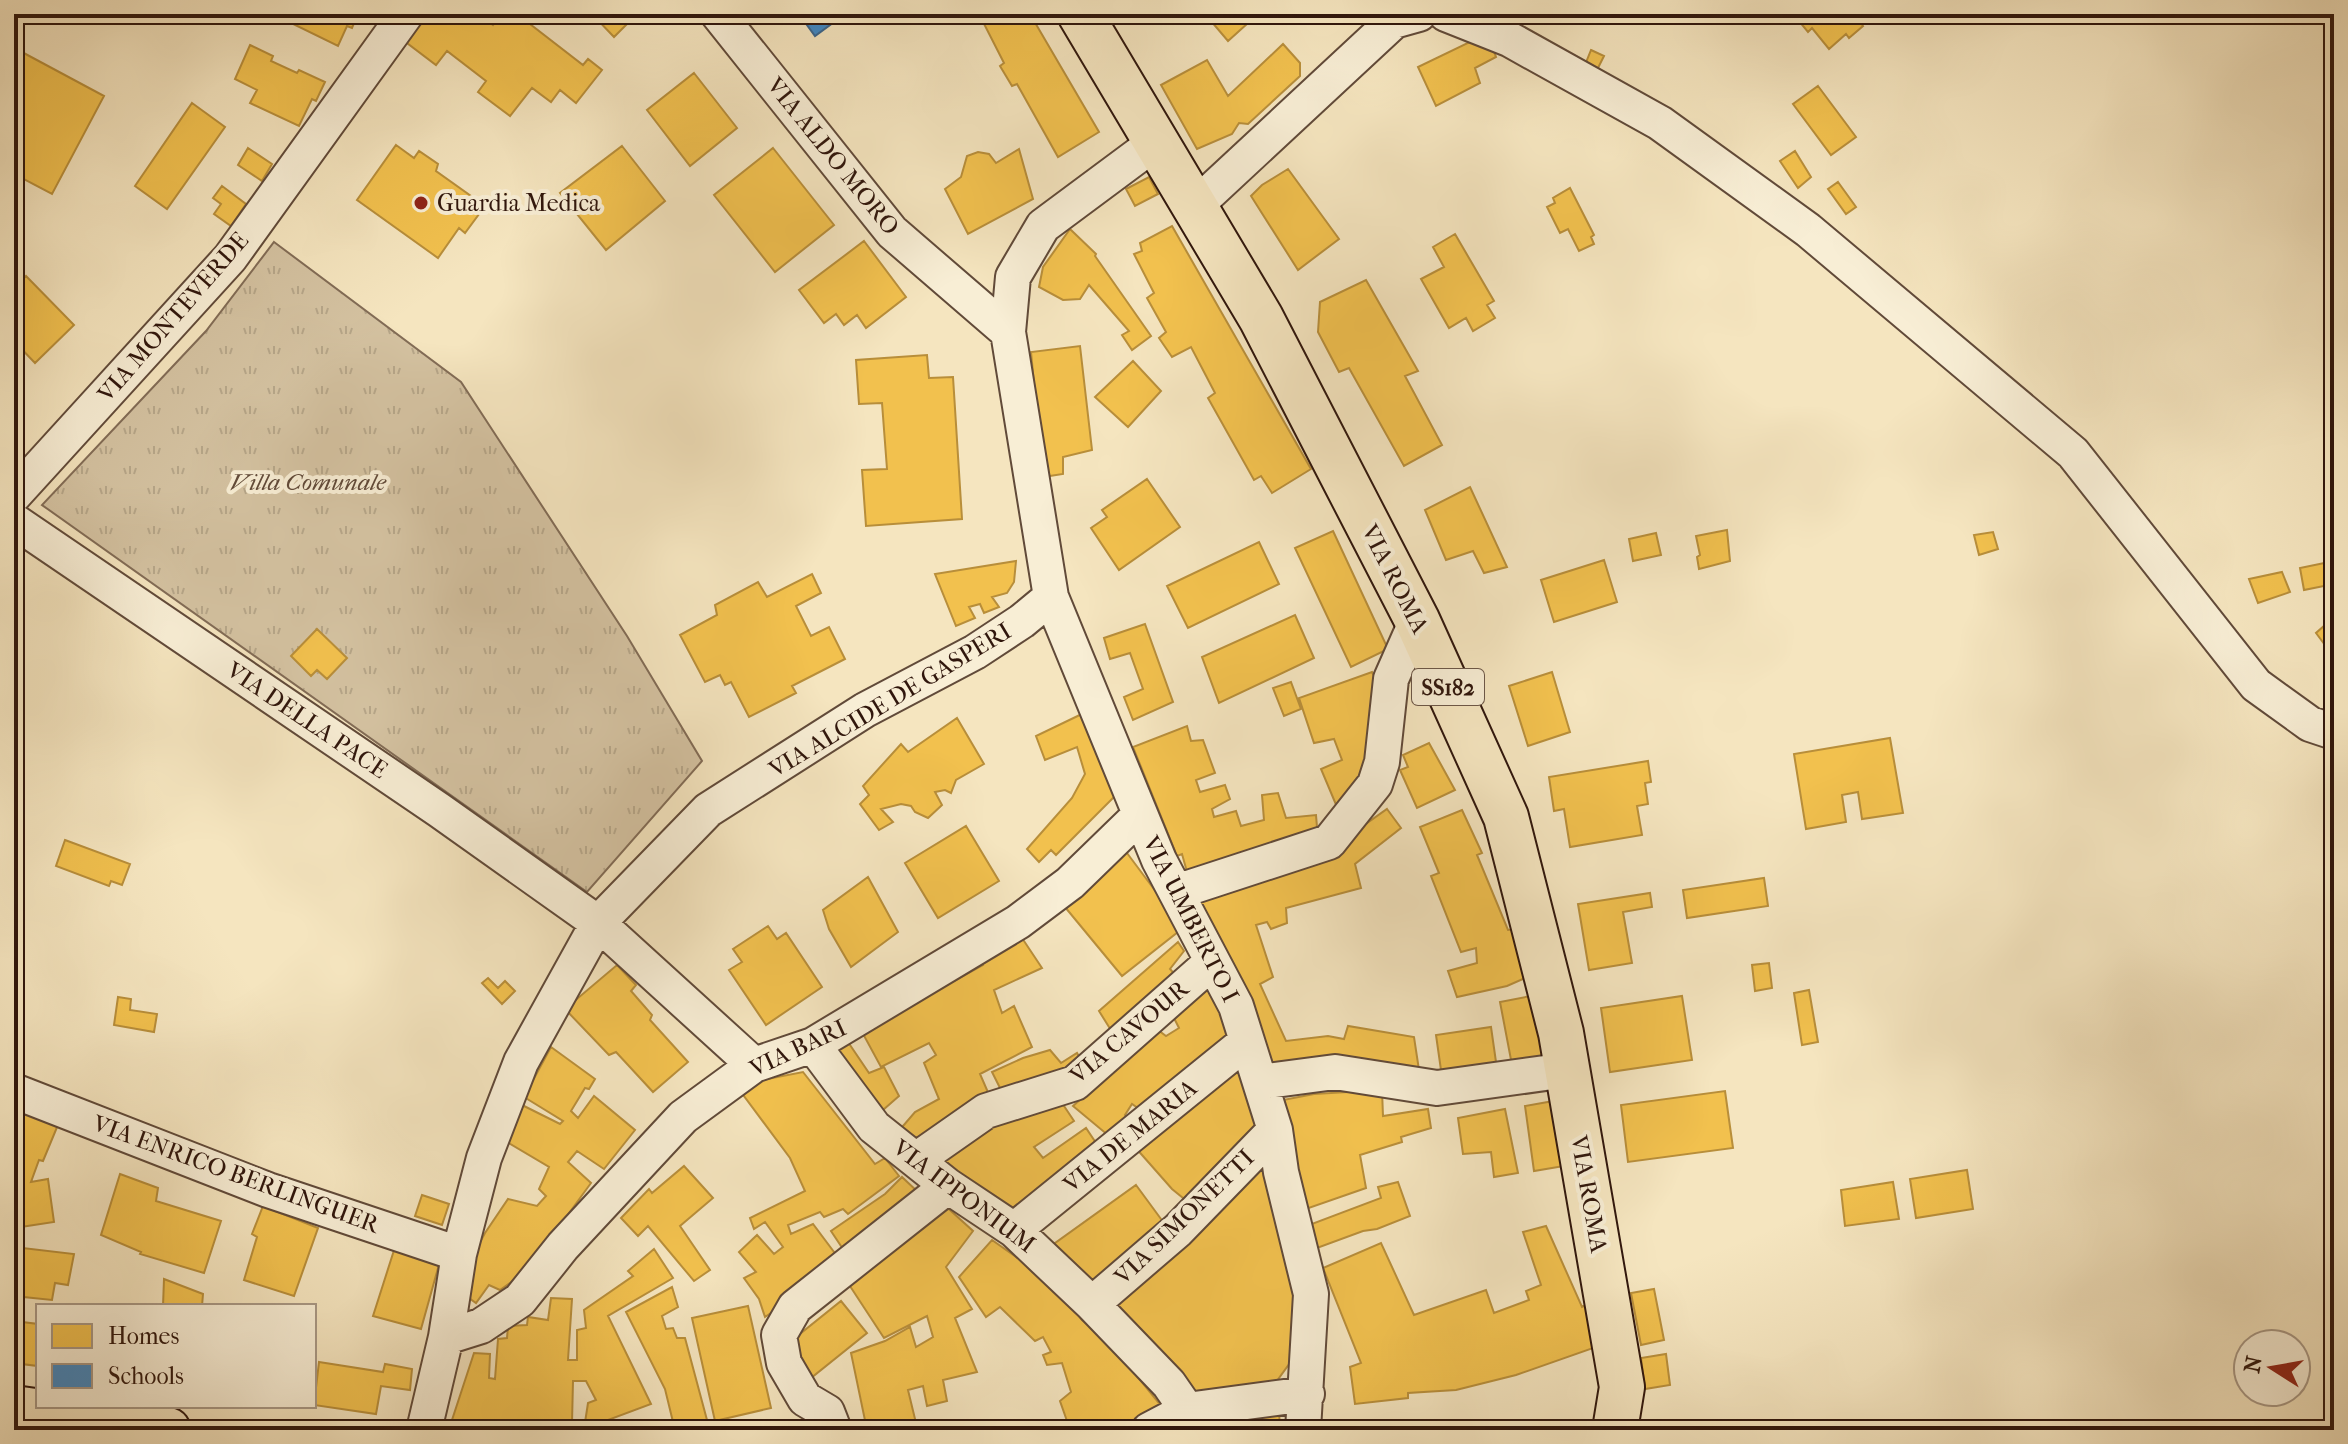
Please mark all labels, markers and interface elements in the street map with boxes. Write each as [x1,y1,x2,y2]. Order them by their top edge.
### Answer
street label: VIA ALDO MORO [760,71,905,240]
place label: Guardia Medica [437,189,601,217]
marker: Guardia Medica [412,194,430,212]
street label: VIA MONTEVERDE [91,226,254,408]
park label: Villa Comunale [230,468,387,496]
street label: VIA ROMA [1355,519,1435,639]
street label: VIA ALCIDE DE GASPERI [763,617,1016,784]
street label: VIA DELLA PACE [220,655,393,784]
road number: SS182 [1412,669,1484,705]
street label: VIA UMBERTO I [1137,830,1245,1007]
street label: VIA CAVOUR [1063,973,1195,1090]
street label: VIA BARI [744,1013,851,1083]
street label: VIA DE MARIA [1057,1073,1203,1199]
street label: VIA ENRICO BERLINGUER [88,1109,384,1239]
street label: VIA ROMA [1565,1132,1613,1255]
street label: VIA IPPONIUM [887,1133,1041,1259]
street label: VIA SIMONETTI [1108,1143,1260,1291]
legend [36,1304,316,1408]
text: Homes [108,1322,179,1350]
north arrow [2232,1328,2312,1408]
text: N [2239,1353,2268,1375]
text: Schools [108,1362,184,1390]

